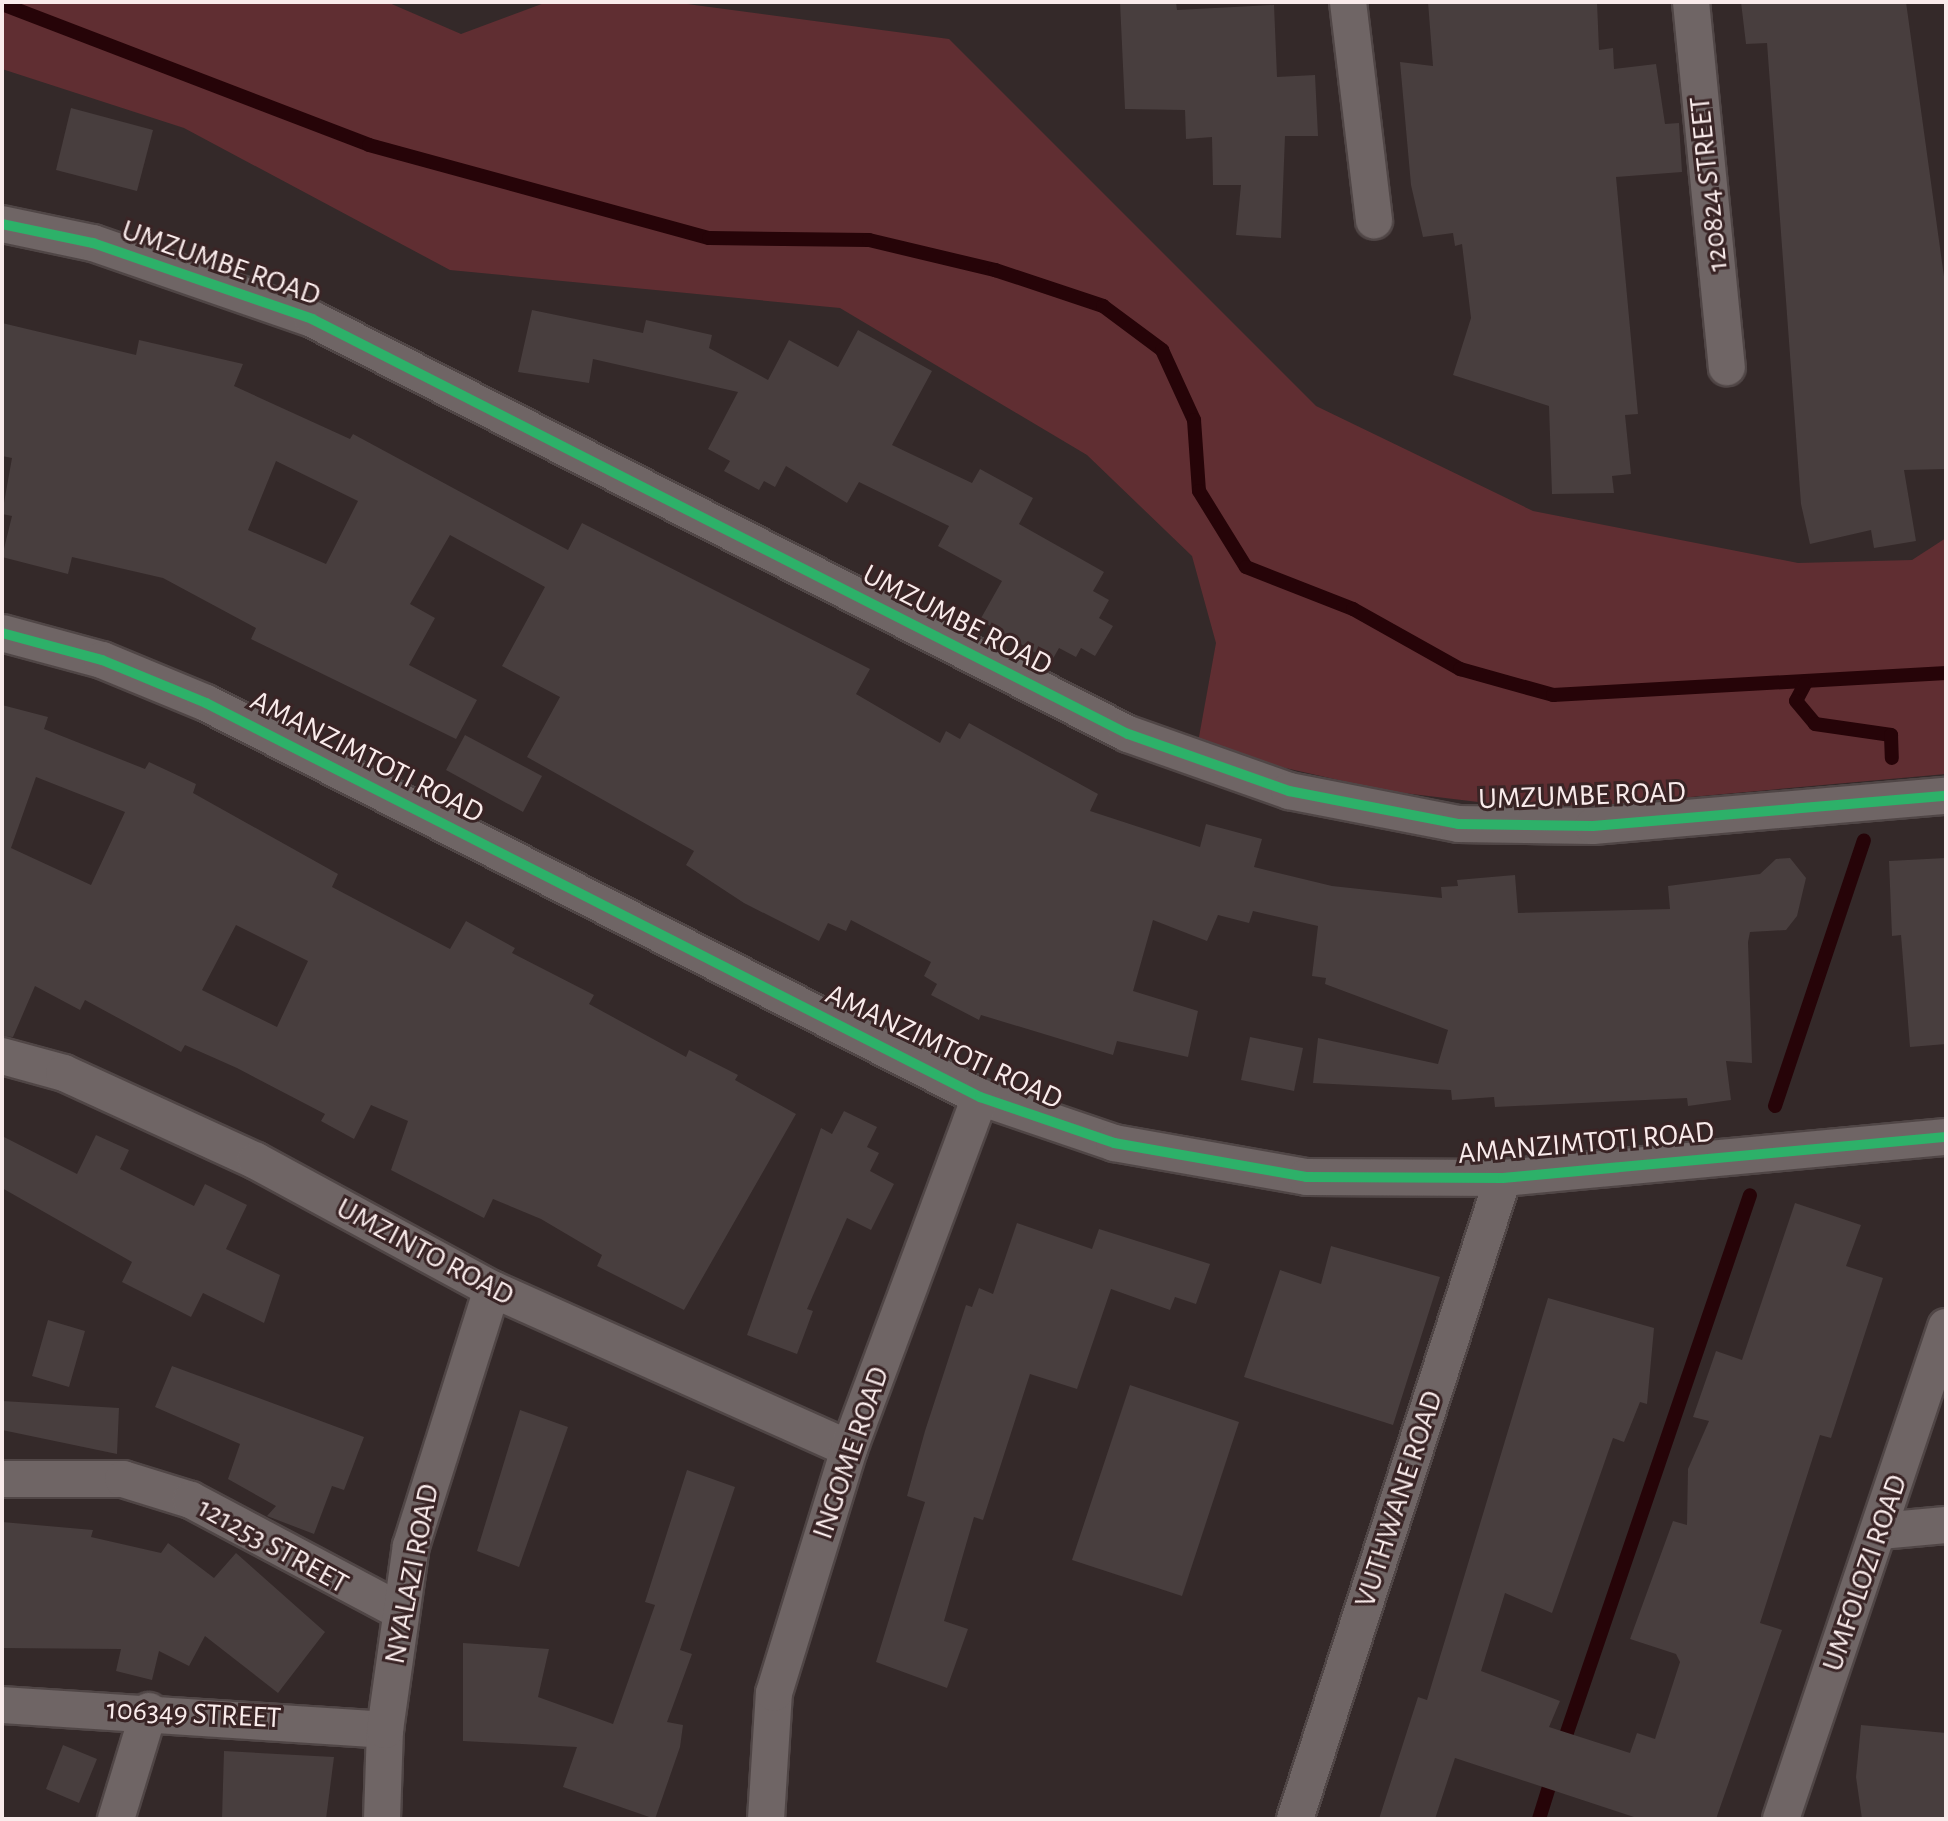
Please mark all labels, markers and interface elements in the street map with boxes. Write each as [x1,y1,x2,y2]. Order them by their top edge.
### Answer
street label: 120824 STREET [1682,95,1736,273]
street label: UMZUMBE ROAD [117,212,325,314]
street label: UMZUMBE ROAD [856,557,1058,683]
street label: AMANZIMTOTI ROAD [244,683,490,831]
street label: UMZUMBE ROAD [1477,774,1687,818]
street label: AMANZIMTOTI ROAD [820,976,1068,1118]
street label: AMANZIMTOTI ROAD [1456,1114,1716,1172]
street label: UMZINTO ROAD [330,1190,520,1314]
street label: INGOME ROAD [805,1362,897,1544]
street label: VUTHWANE ROAD [1347,1386,1451,1612]
street label: UMFOLOZI ROAD [1815,1470,1915,1676]
street label: NYALAZI ROAD [377,1481,447,1667]
street label: 121253 STREET [191,1490,355,1602]
street label: 106349 STREET [106,1691,282,1737]

